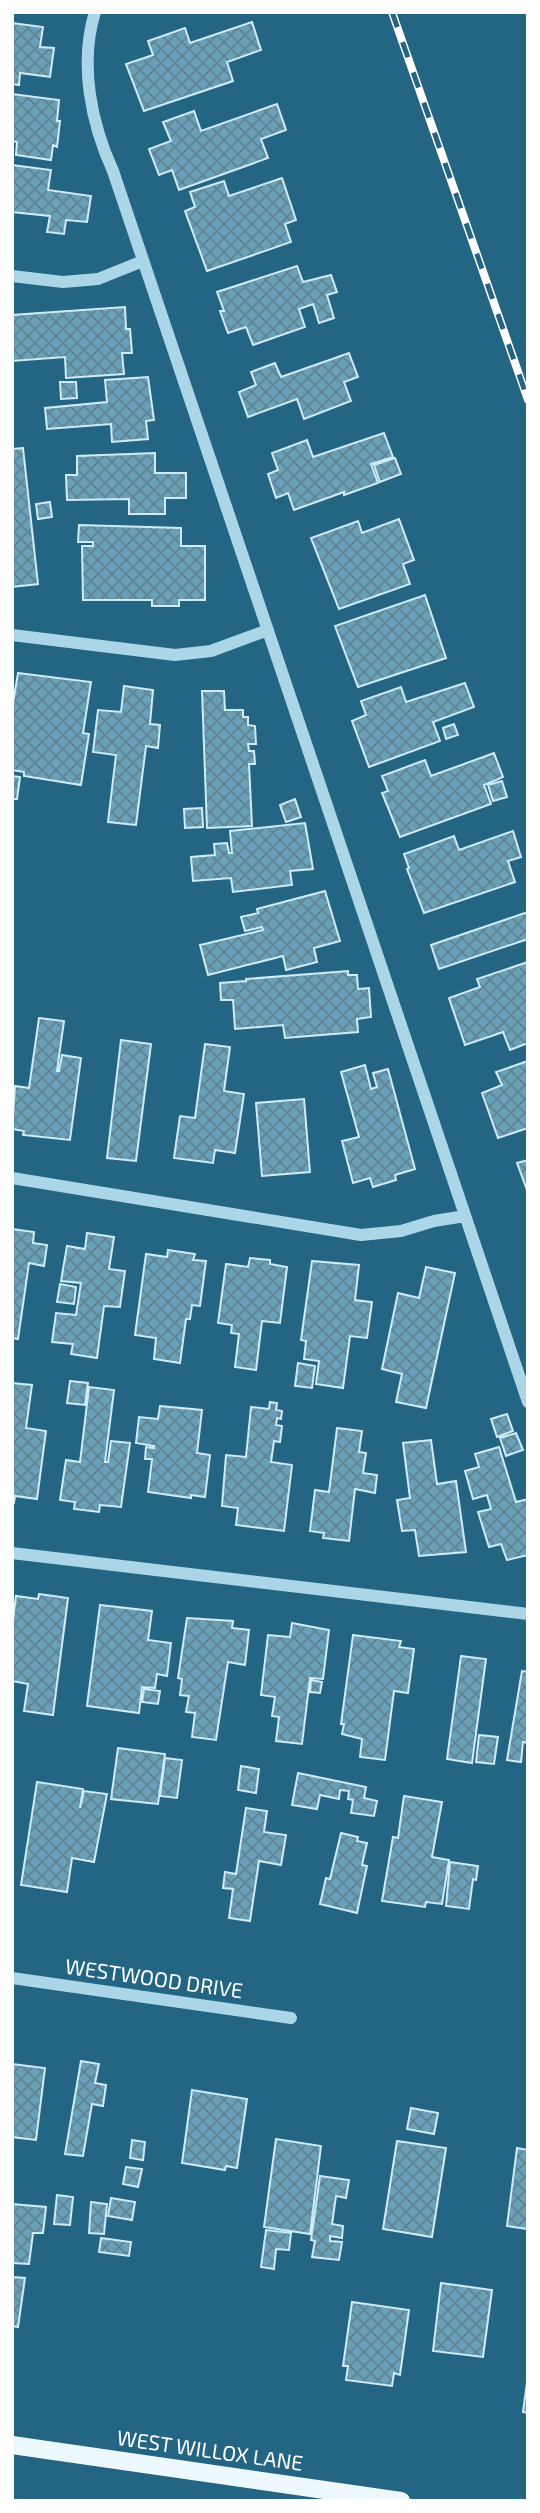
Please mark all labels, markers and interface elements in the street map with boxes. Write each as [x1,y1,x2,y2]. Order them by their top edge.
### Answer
street label: WESTWOOD DRIVE [64,1953,245,2002]
street label: WEST WILLOX LANE [116,2424,305,2475]

